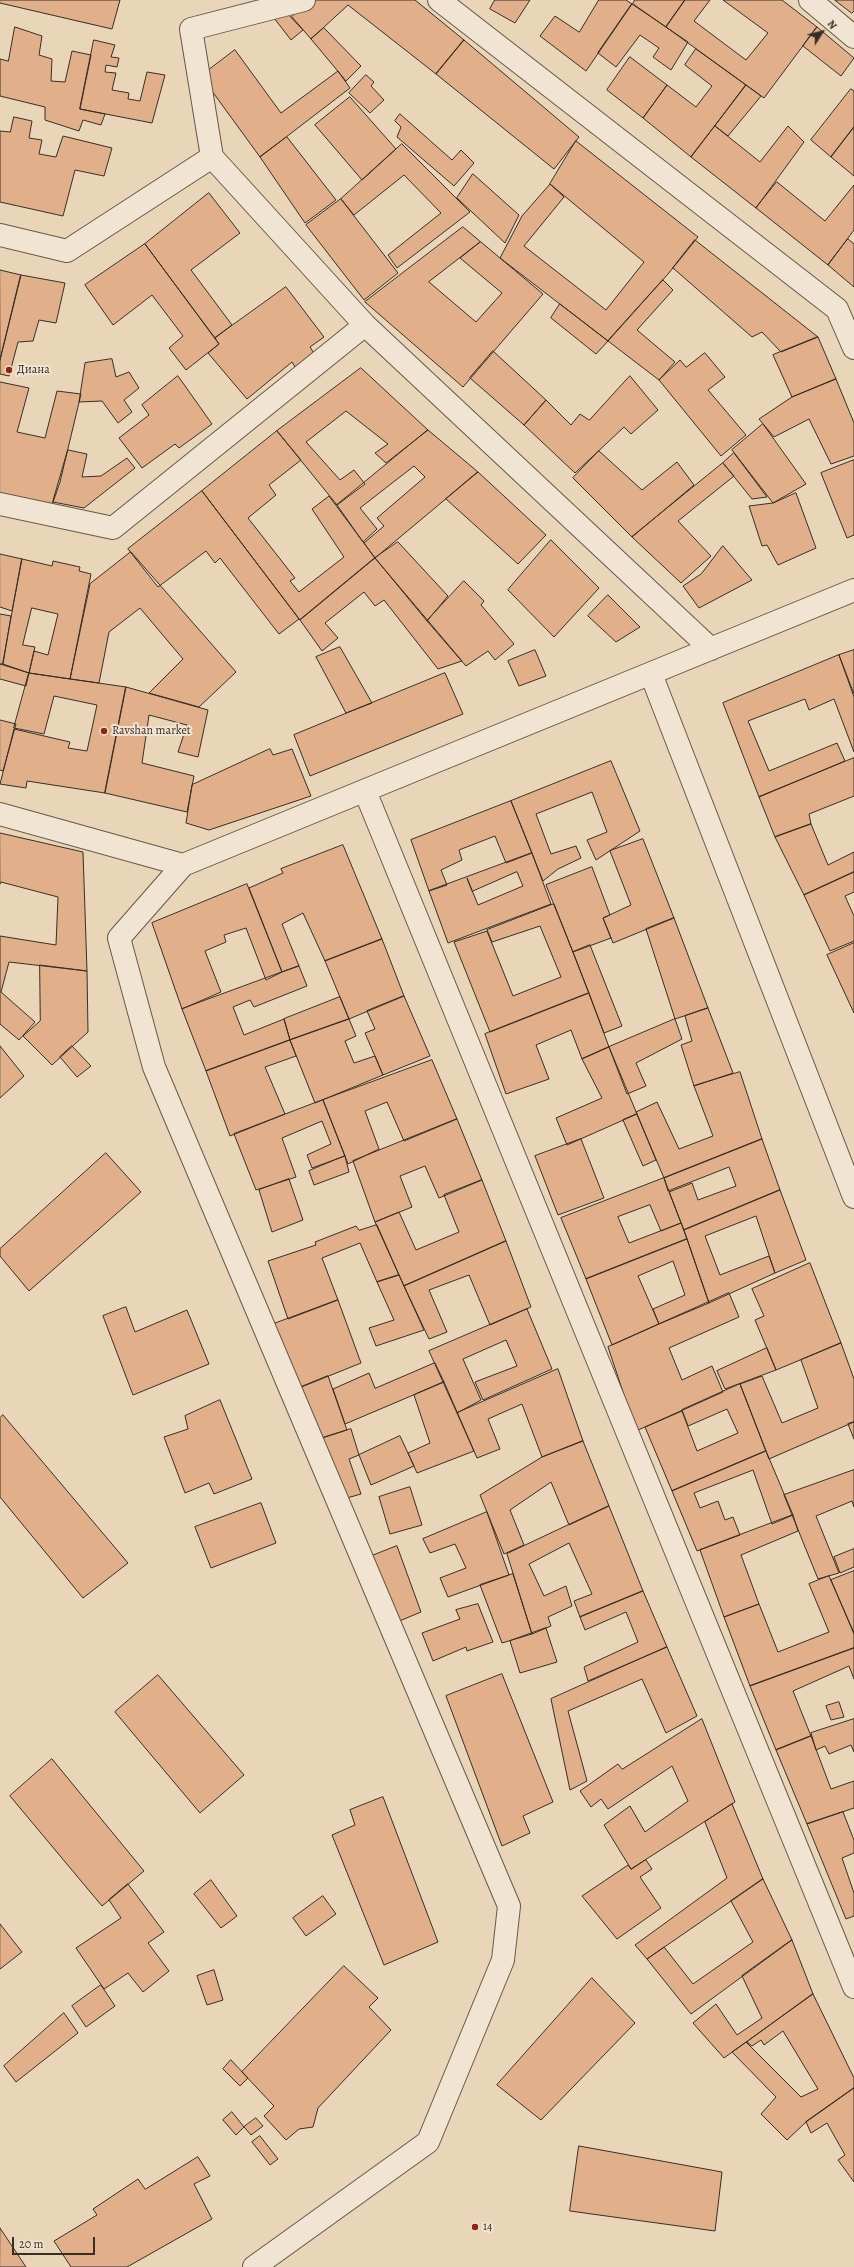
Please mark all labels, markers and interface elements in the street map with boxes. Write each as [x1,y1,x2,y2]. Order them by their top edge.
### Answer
north arrow [802,12,842,52]
text: N [824,17,841,32]
place label: Диана [17,363,50,377]
marker: Диана [4,365,14,375]
place label: Ravshan market [112,724,191,738]
marker: Ravshan market [99,726,109,736]
place label: 14 [483,2220,493,2234]
marker: 14 [470,2222,480,2232]
scale bar [14,2229,97,2255]
text: 20 m [19,2236,43,2252]

